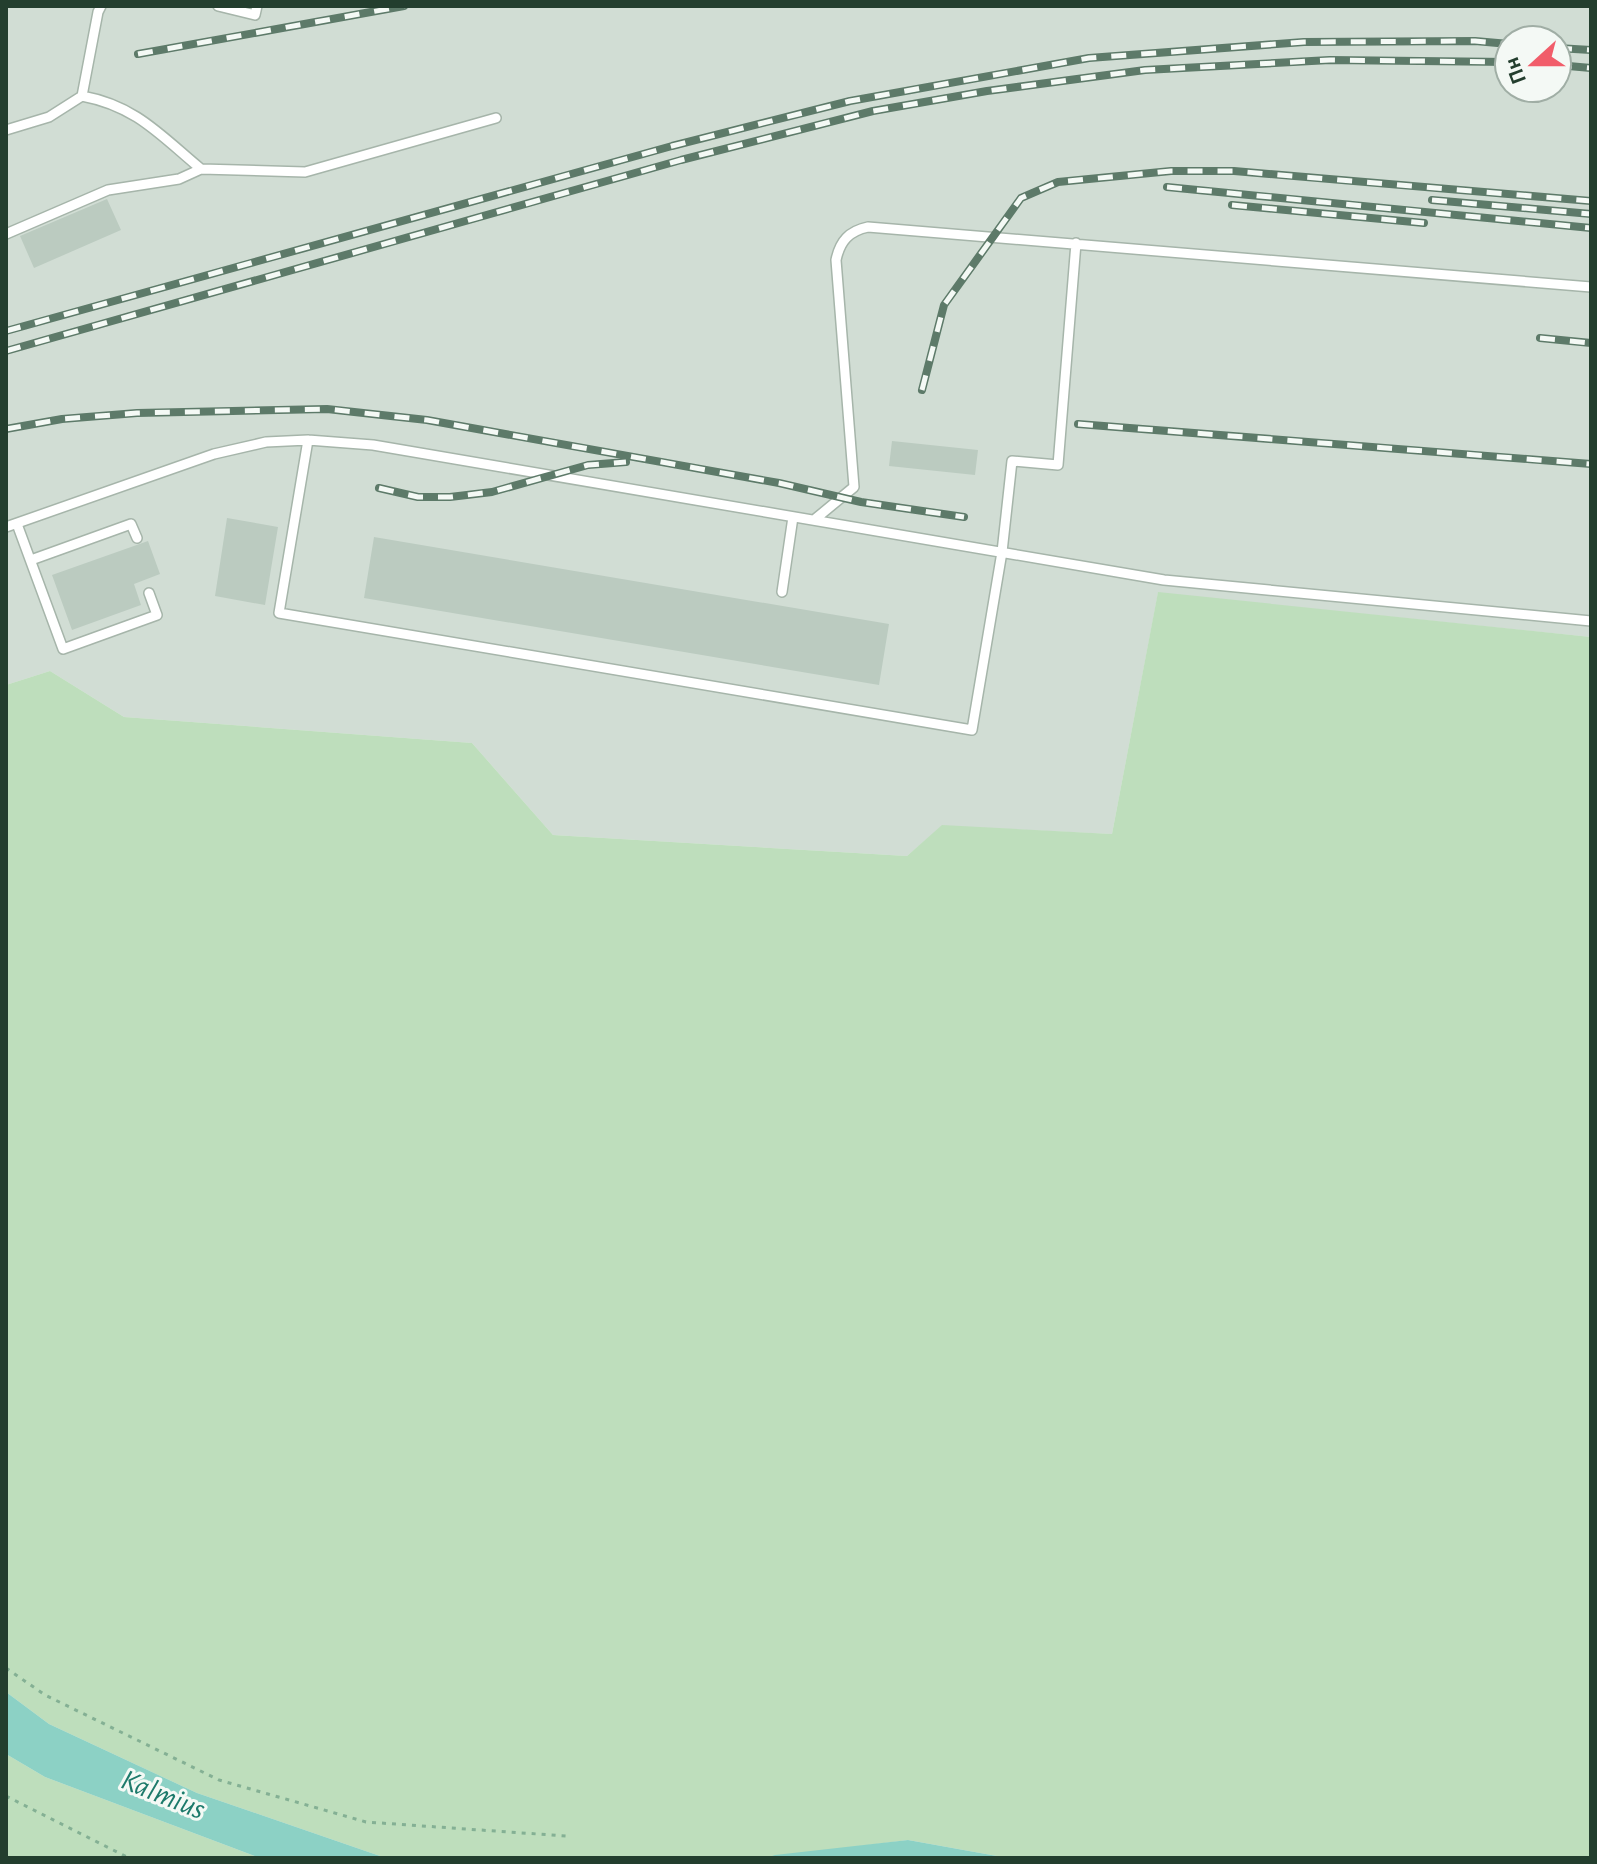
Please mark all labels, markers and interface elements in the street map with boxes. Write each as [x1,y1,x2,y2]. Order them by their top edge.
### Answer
north arrow [1493,24,1573,104]
text: Пн [1500,54,1530,87]
water label: Kalmius [117,1765,209,1825]

